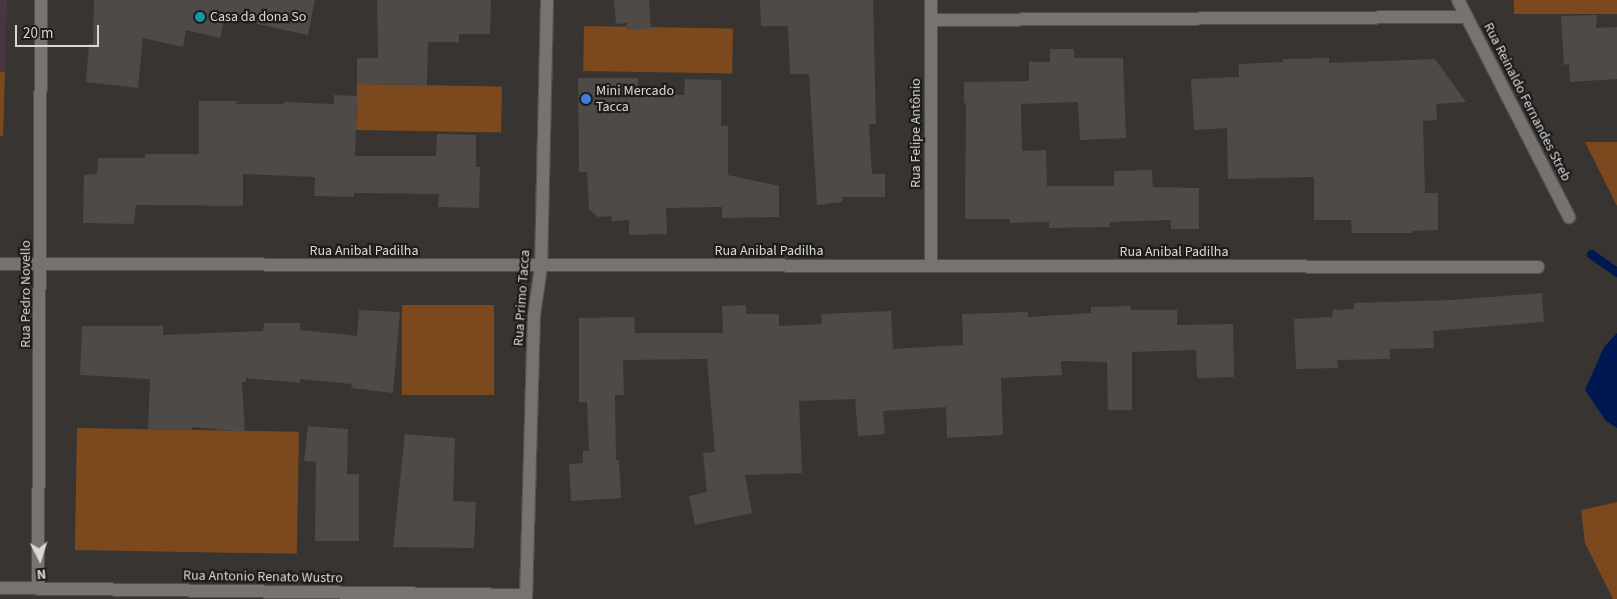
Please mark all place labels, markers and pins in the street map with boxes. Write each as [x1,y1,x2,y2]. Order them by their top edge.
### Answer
place label: Casa da dona So [210,9,306,25]
marker: Casa da dona So [194,11,206,23]
place label: Mini Mercado Tacca [596,83,674,115]
marker: Mini Mercado Tacca [580,93,592,105]

